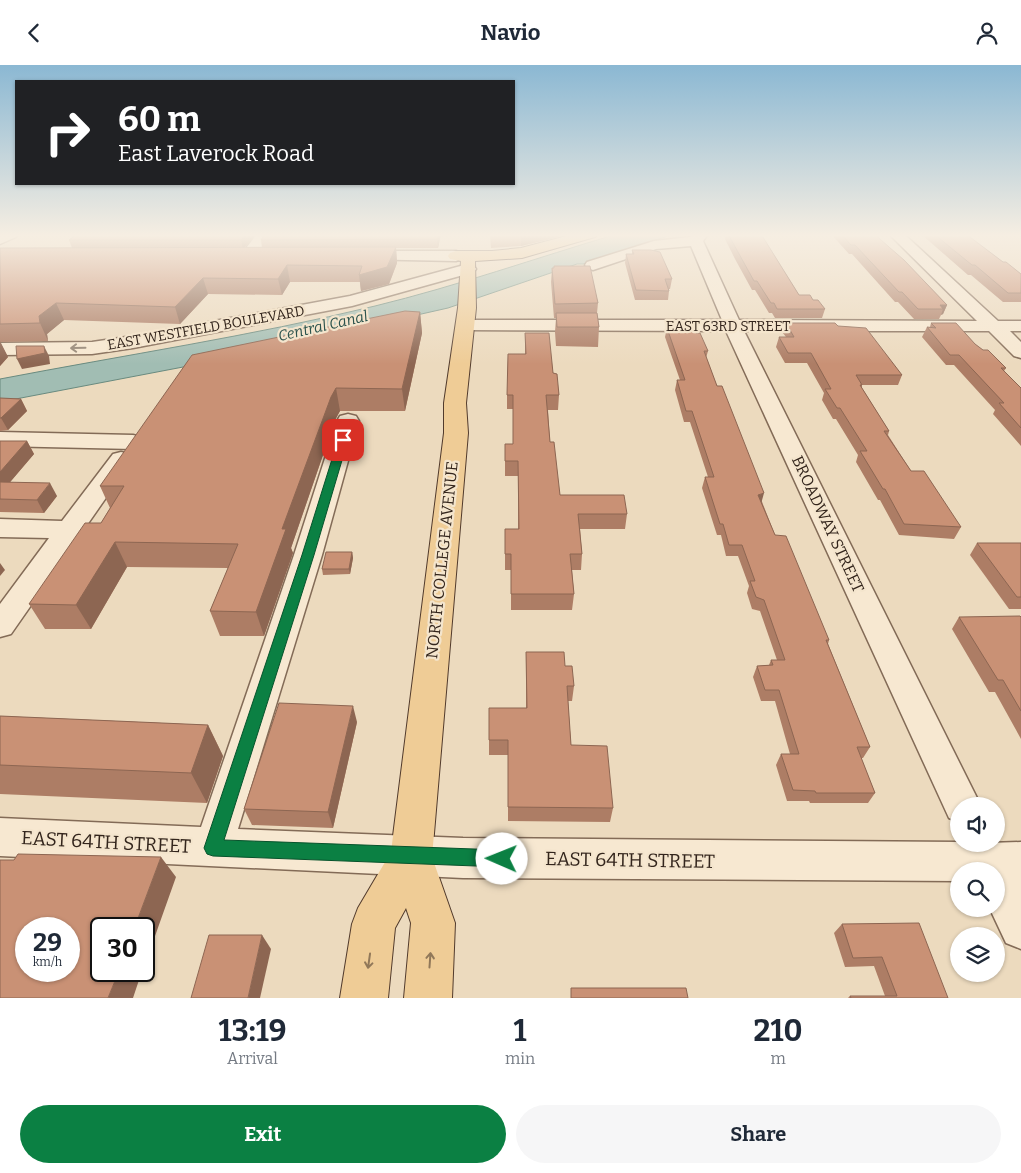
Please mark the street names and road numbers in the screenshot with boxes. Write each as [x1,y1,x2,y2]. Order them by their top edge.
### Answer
street label: EAST WESTFIELD BOULEVARD [106,302,306,354]
street label: EAST 63RD STREET [666,318,790,335]
street label: BROADWAY STREET [788,453,868,595]
street label: NORTH COLLEGE AVENUE [422,460,462,660]
street label: EAST 64TH STREET [21,826,191,858]
street label: EAST 64TH STREET [545,847,715,873]

